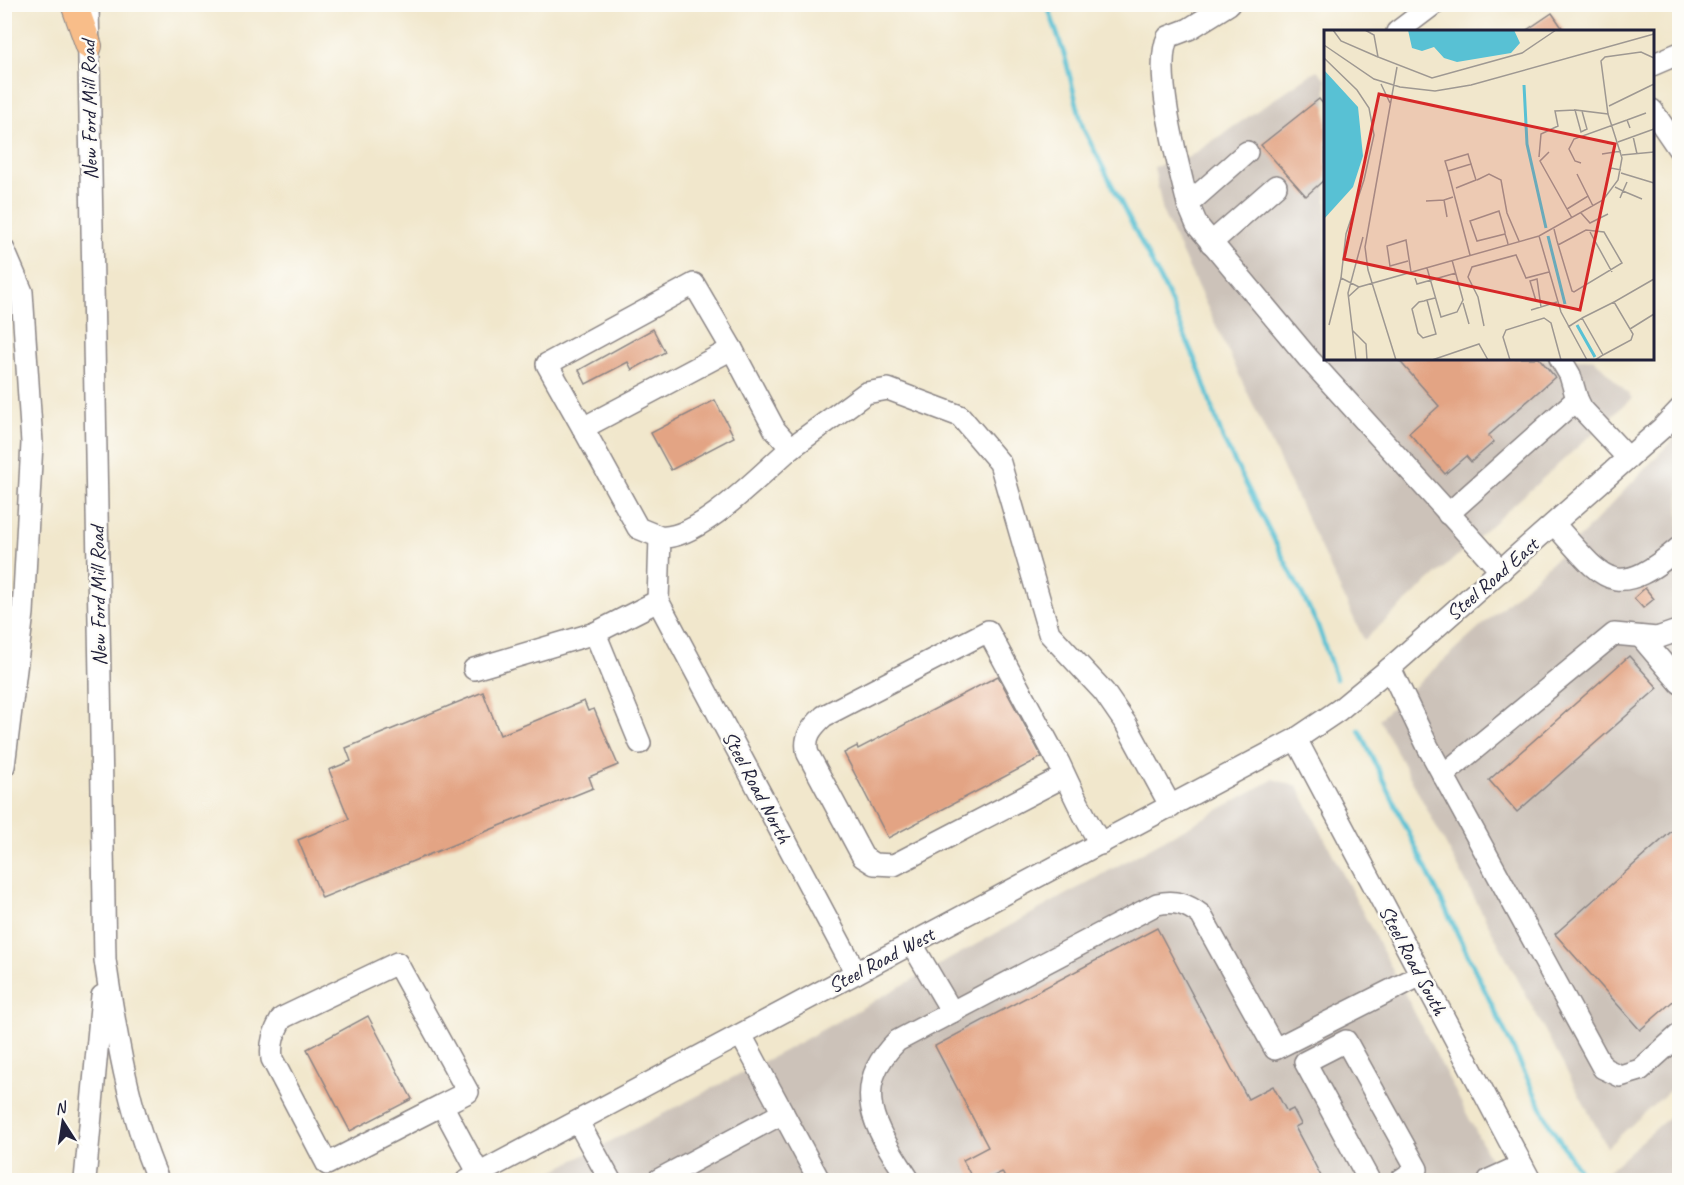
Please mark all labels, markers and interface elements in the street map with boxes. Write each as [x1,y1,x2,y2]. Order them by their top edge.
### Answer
inset map [1324,30,1654,360]
street label: New Ford Mill Road [75,37,103,180]
street label: New Ford Mill Road [84,523,112,666]
street label: Steel Road East [1440,530,1545,626]
street label: Steel Road North [717,726,798,848]
street label: Steel Road South [1373,901,1454,1021]
street label: Steel Road West [824,920,940,999]
north arrow [33,1092,93,1152]
text: N [53,1097,70,1119]

